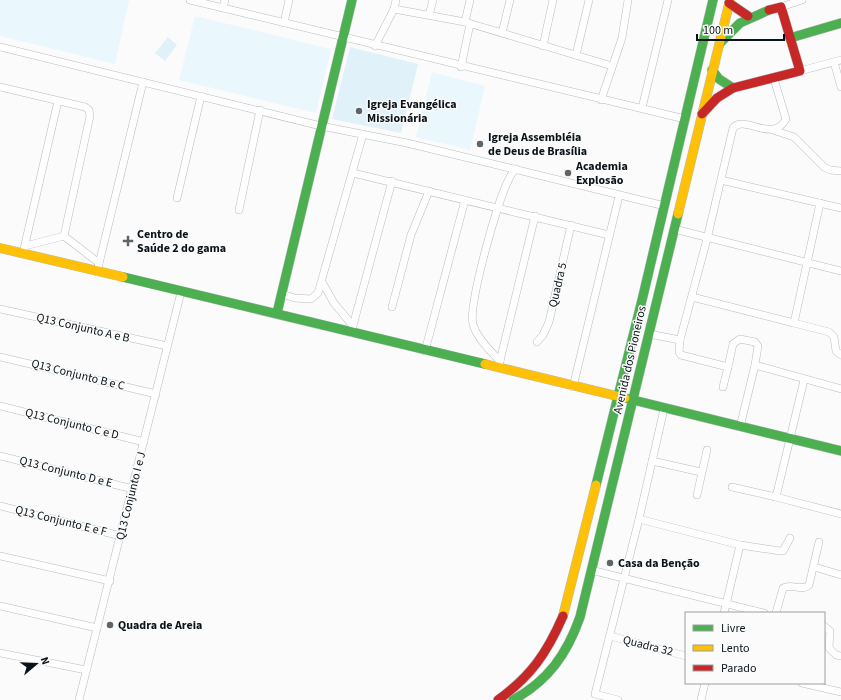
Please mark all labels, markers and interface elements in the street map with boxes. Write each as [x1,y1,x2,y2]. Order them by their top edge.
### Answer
scale bar [697,16,784,42]
text: 100 m [703,22,733,39]
place label: Igreja Evangélica Missionária [367,96,457,127]
marker: Igreja Evangélica Missionária [354,106,364,116]
place label: Igreja Assembléia de Deus de Brasília [488,129,587,160]
marker: Igreja Assembléia de Deus de Brasília [475,139,485,149]
place label: Academia Explosão [575,158,628,189]
marker: Academia Explosão [563,168,573,178]
place label: Centro de Saúde 2 do gama [137,226,226,257]
marker: Centro de Saúde 2 do gama [122,235,134,247]
street label: Quadra 5 [545,261,571,309]
street label: Avenida dos Pioneiros [609,304,651,416]
street label: Q13 Conjunto A e B [35,309,131,347]
street label: Q13 Conjunto B e C [29,355,127,395]
street label: Q13 Conjunto C e D [23,404,121,444]
street label: Q13 Conjunto I e J [112,450,150,542]
street label: Q13 Conjunto D e E [18,452,114,492]
street label: Q13 Conjunto E e F [13,501,109,541]
place label: Casa da Benção [618,555,700,572]
marker: Casa da Benção [605,558,615,568]
legend [685,612,825,684]
place label: Quadra de Areia [118,617,202,634]
marker: Quadra de Areia [105,620,115,630]
text: Livre [721,620,745,637]
street label: Quadra 32 [621,632,675,660]
text: Lento [721,640,750,657]
north arrow [16,644,56,684]
text: N [37,655,53,667]
text: Parado [721,660,756,677]

